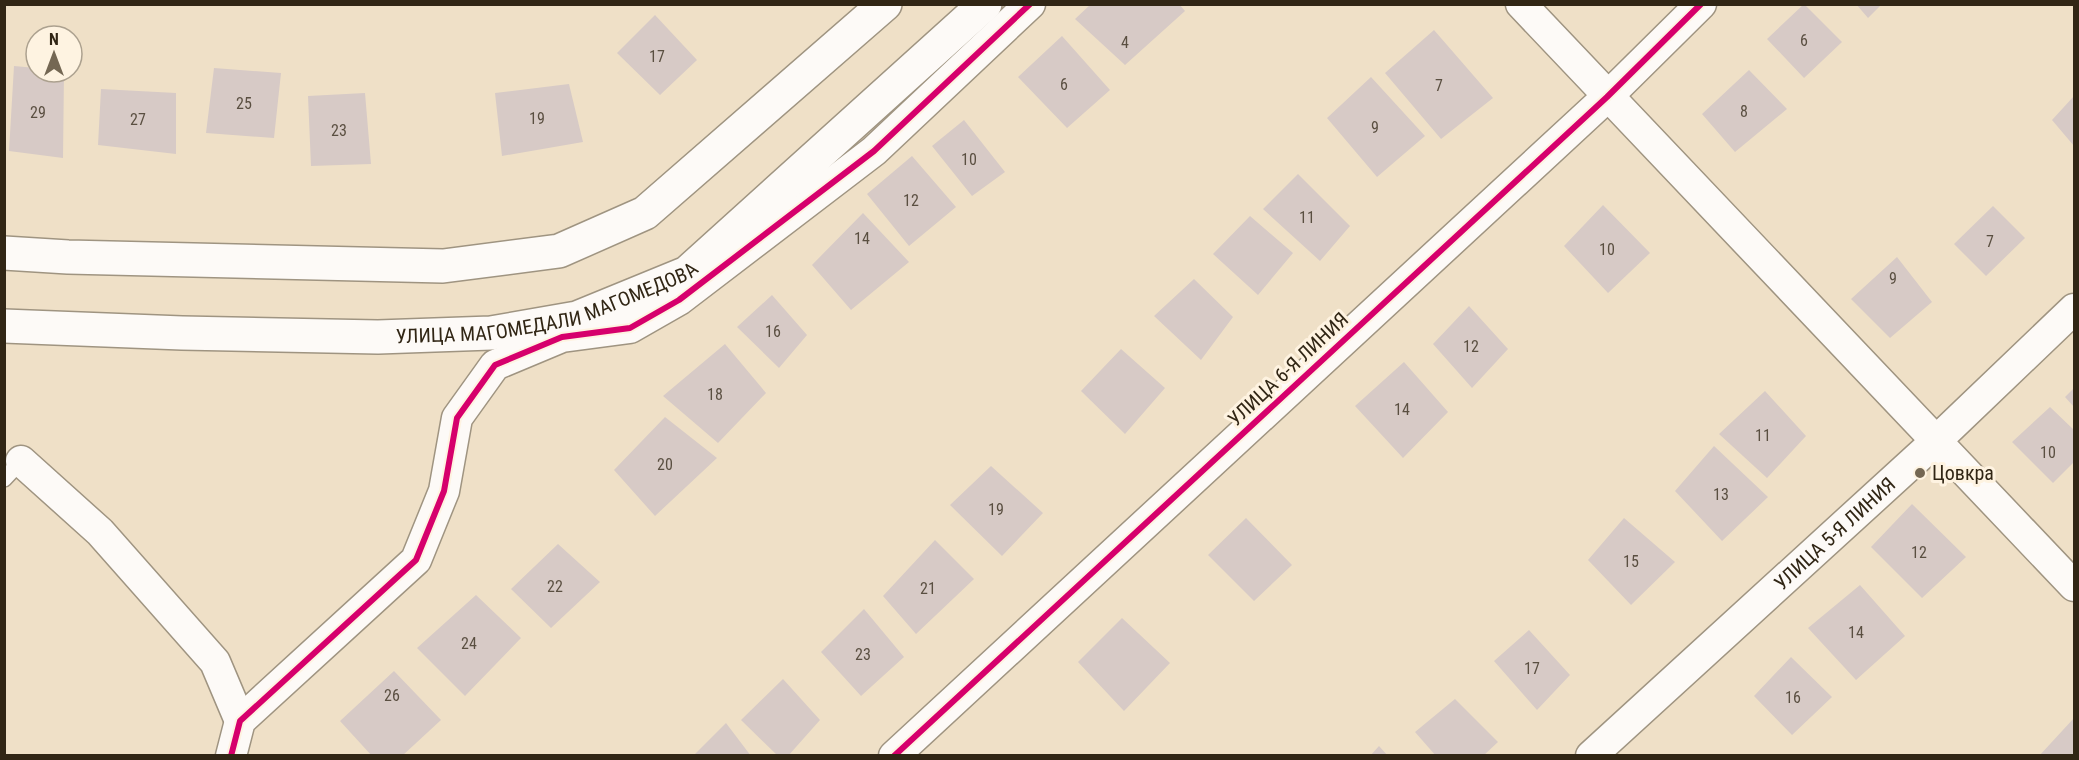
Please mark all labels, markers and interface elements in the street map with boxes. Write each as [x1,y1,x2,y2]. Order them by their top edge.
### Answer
north arrow [24,24,84,84]
text: N [49,30,59,49]
house number: 6 [1800,31,1808,50]
house number: 4 [1121,33,1129,52]
house number: 17 [649,47,665,66]
house number: 6 [1060,75,1068,94]
house number: 7 [1435,76,1443,95]
house number: 25 [236,94,252,113]
house number: 8 [1740,102,1748,121]
house number: 29 [30,103,46,122]
house number: 19 [529,109,545,128]
house number: 27 [130,110,146,129]
house number: 9 [1371,118,1379,137]
house number: 23 [331,121,347,140]
house number: 10 [961,150,977,169]
house number: 12 [903,191,919,210]
house number: 11 [1299,208,1315,227]
house number: 14 [854,229,870,248]
house number: 7 [1986,232,1994,251]
house number: 10 [1599,240,1615,259]
street label: УЛИЦА МАГОМЕДАЛИ МАГОМЕДОВА [395,257,703,348]
house number: 9 [1889,269,1897,288]
street label: УЛИЦА 6-Я ЛИНИЯ [1223,307,1353,431]
house number: 16 [765,322,781,341]
house number: 12 [1463,337,1479,356]
house number: 18 [707,385,723,404]
house number: 14 [1394,400,1410,419]
house number: 11 [1755,426,1771,445]
house number: 10 [2040,443,2056,462]
house number: 20 [657,455,673,474]
place label: Цовкра [1932,461,1994,485]
marker: Цовкра [1913,466,1927,480]
street label: УЛИЦА 5-Я ЛИНИЯ [1769,472,1900,595]
house number: 13 [1713,485,1729,504]
house number: 19 [988,500,1004,519]
house number: 12 [1911,543,1927,562]
house number: 15 [1623,552,1639,571]
house number: 22 [547,577,563,596]
house number: 21 [920,579,936,598]
house number: 14 [1848,623,1864,642]
house number: 24 [461,634,477,653]
house number: 23 [855,645,871,664]
house number: 17 [1524,659,1540,678]
house number: 26 [384,686,400,705]
house number: 16 [1785,688,1801,707]

